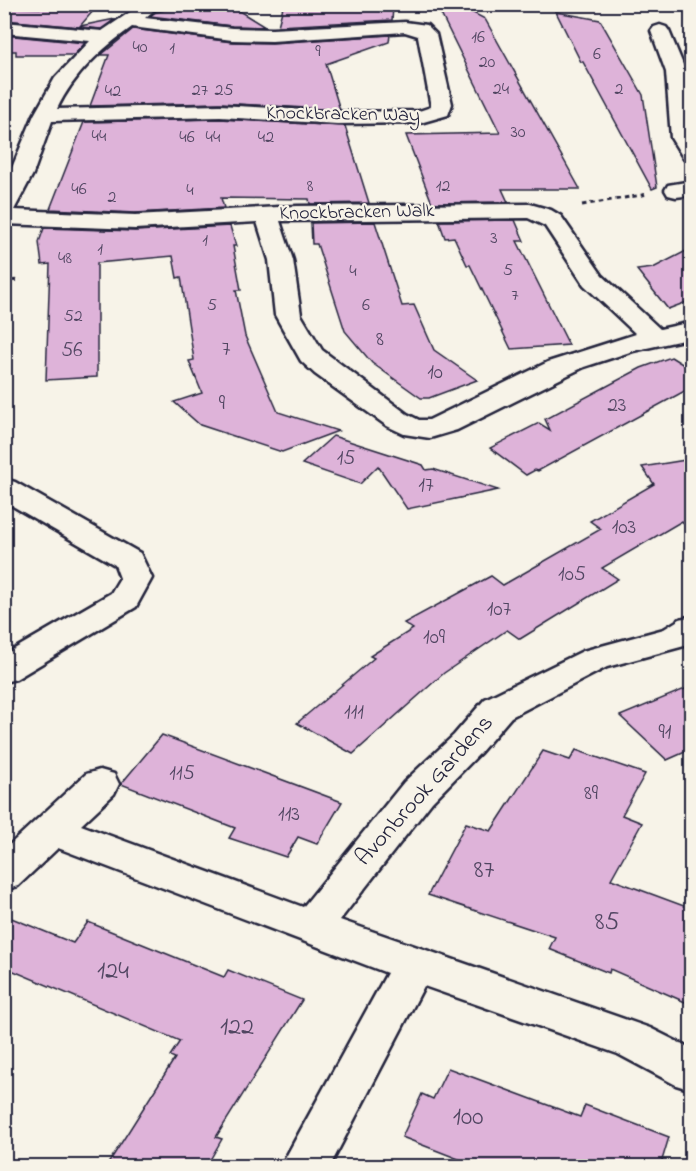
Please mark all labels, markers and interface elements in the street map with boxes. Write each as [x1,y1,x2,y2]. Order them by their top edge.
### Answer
house number: 16 [471,25,485,51]
house number: 40 [132,35,148,61]
house number: 1 [169,36,175,62]
house number: 9 [315,39,321,65]
house number: 6 [593,42,601,68]
house number: 20 [479,50,496,76]
house number: 24 [493,77,510,103]
house number: 2 [615,77,624,103]
house number: 27 [192,78,209,104]
house number: 25 [214,78,234,104]
house number: 42 [105,79,121,105]
street label: Knockbracken Way [266,99,420,131]
house number: 30 [510,120,526,146]
house number: 44 [92,124,107,150]
house number: 46 [179,125,195,151]
house number: 44 [206,125,221,151]
house number: 42 [258,125,274,151]
house number: 8 [307,174,314,200]
house number: 12 [436,174,450,200]
house number: 46 [71,177,87,203]
house number: 4 [186,178,194,204]
house number: 2 [108,185,117,211]
street label: Knockbracken Walk [279,197,435,229]
house number: 3 [490,226,498,252]
house number: 1 [202,228,208,254]
house number: 1 [97,237,103,263]
house number: 48 [58,246,72,272]
house number: 5 [503,258,513,284]
house number: 4 [349,259,357,285]
house number: 7 [511,283,519,309]
house number: 5 [207,293,217,319]
house number: 6 [362,293,370,319]
house number: 52 [63,304,83,330]
house number: 8 [376,325,384,355]
house number: 7 [222,335,231,365]
house number: 56 [61,336,83,366]
house number: 10 [427,358,443,388]
house number: 9 [219,389,226,419]
house number: 23 [607,391,627,421]
house number: 15 [337,444,355,474]
house number: 17 [418,471,434,501]
house number: 103 [612,513,636,543]
house number: 105 [558,560,586,590]
house number: 107 [487,595,512,625]
house number: 109 [423,623,446,653]
house number: 111 [344,698,364,728]
street label: Avonbrook Gardens [347,708,503,874]
house number: 91 [659,718,672,748]
house number: 115 [169,759,195,789]
house number: 89 [584,779,599,809]
house number: 113 [278,800,300,830]
house number: 87 [474,852,495,890]
house number: 85 [595,904,619,942]
house number: 124 [97,953,129,991]
house number: 122 [220,1009,254,1047]
house number: 100 [453,1099,483,1137]

